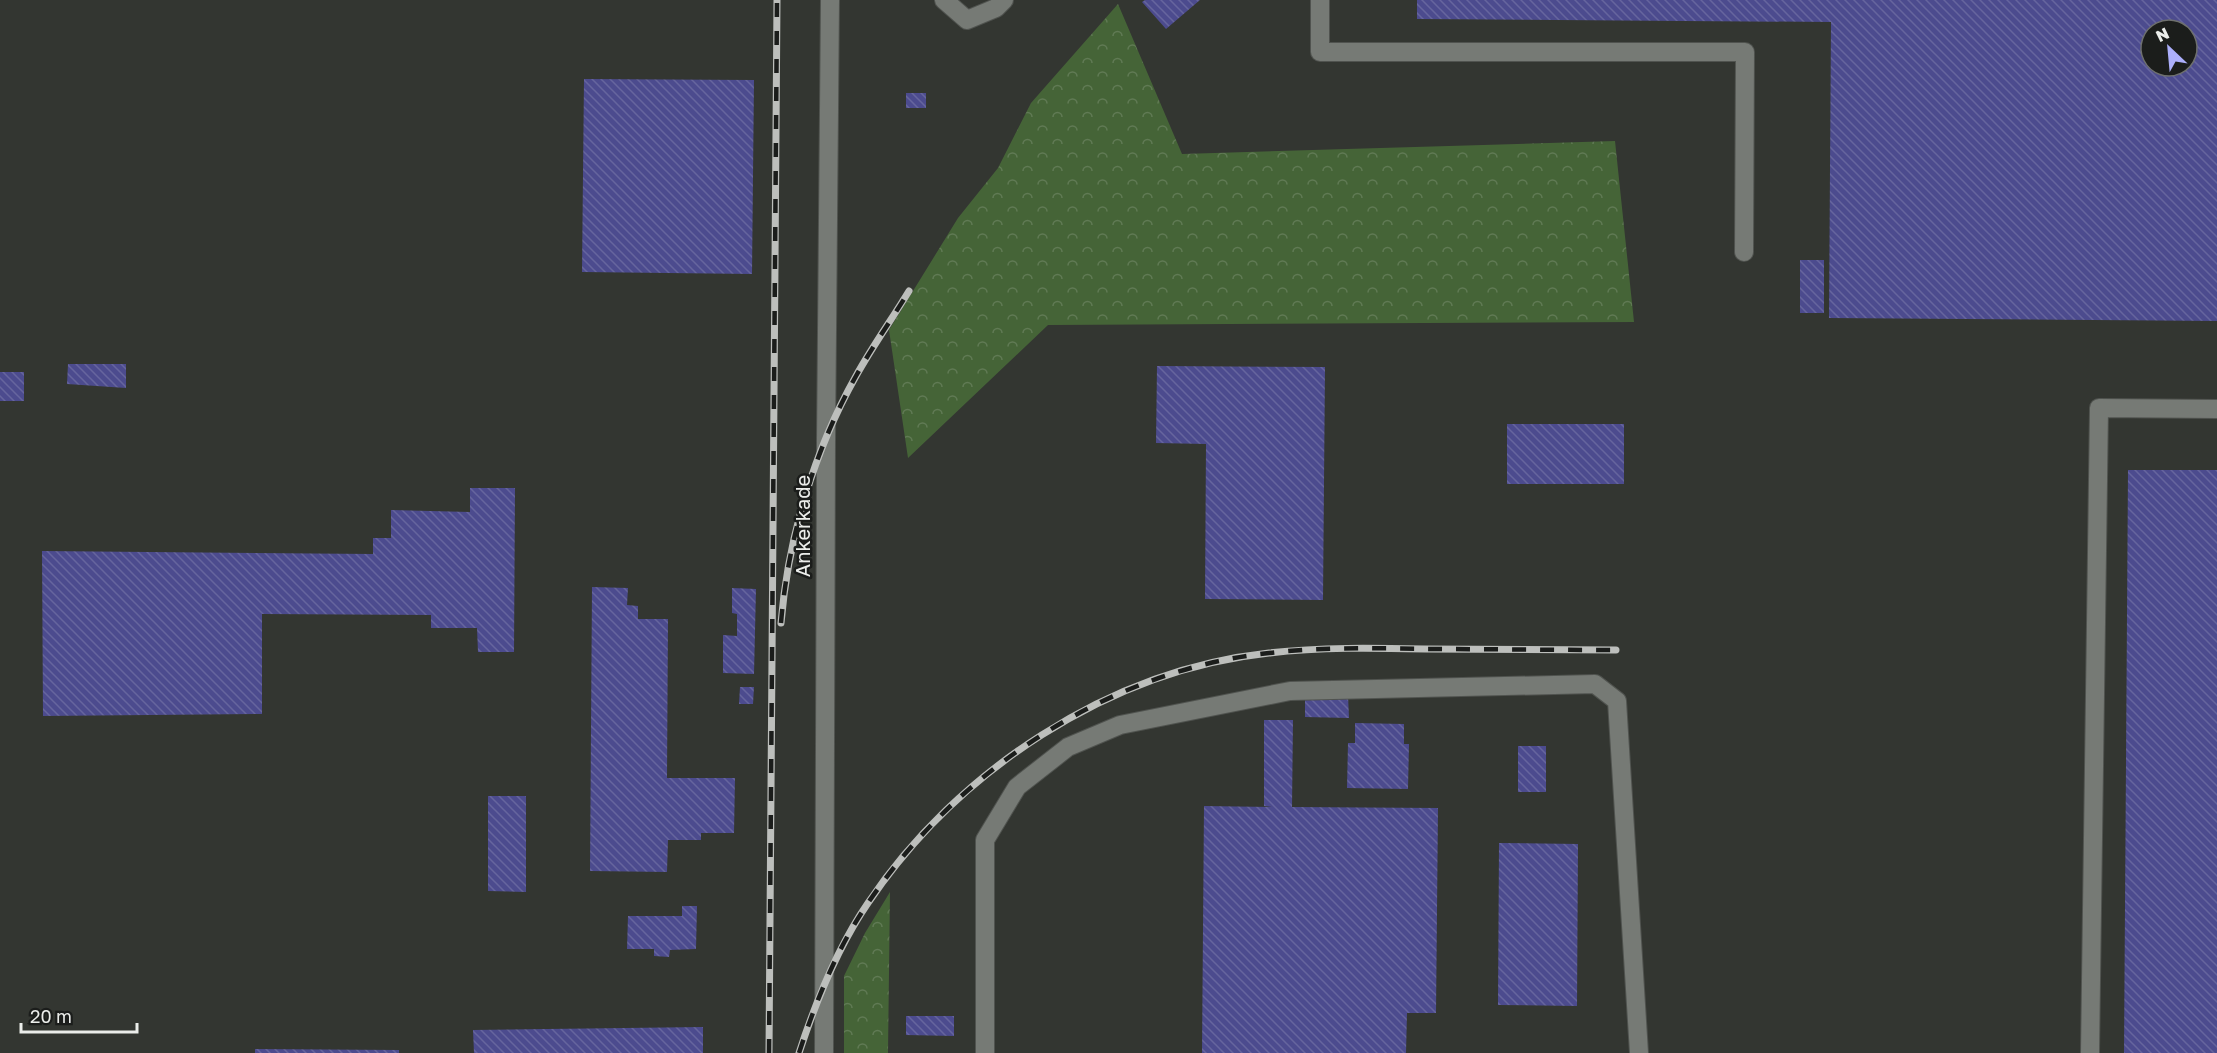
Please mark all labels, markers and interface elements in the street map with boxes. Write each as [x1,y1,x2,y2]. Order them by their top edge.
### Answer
north arrow [2139,18,2199,78]
text: N [2153,23,2172,46]
street label: Ankerkade [790,475,814,577]
scale bar [21,996,136,1034]
text: 20 m [30,1005,72,1027]

